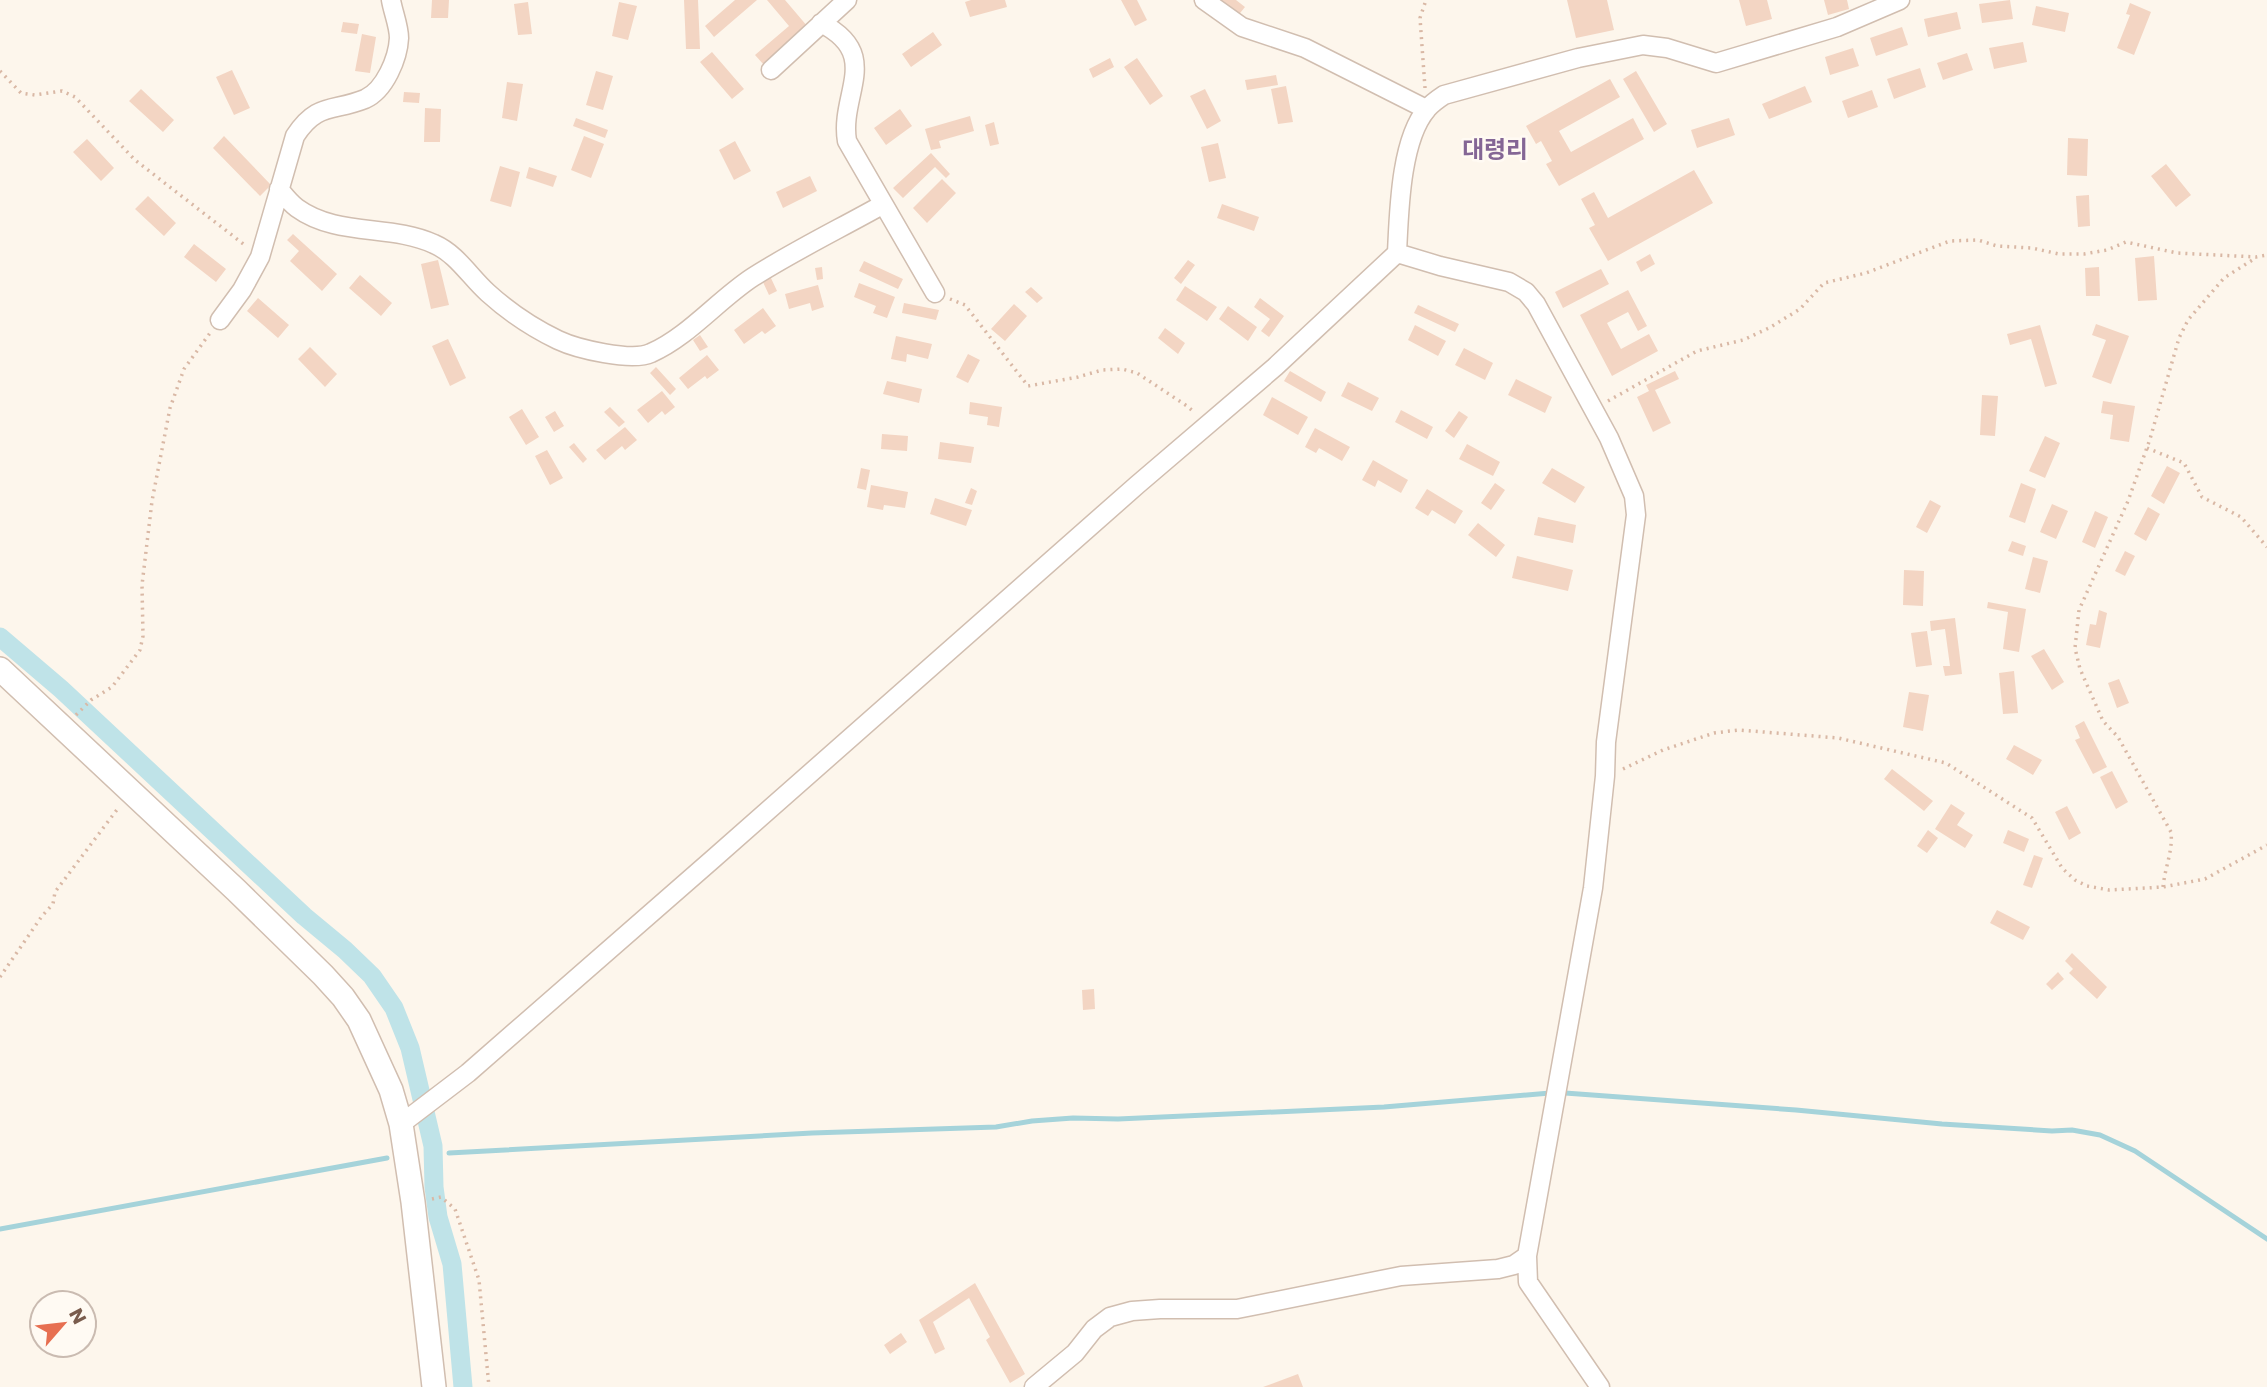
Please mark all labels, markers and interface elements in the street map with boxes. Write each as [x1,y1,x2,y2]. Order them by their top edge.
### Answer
district label: 대령리 [1462,133,1528,166]
north arrow [28,1289,98,1359]
text: N [62,1304,93,1329]

